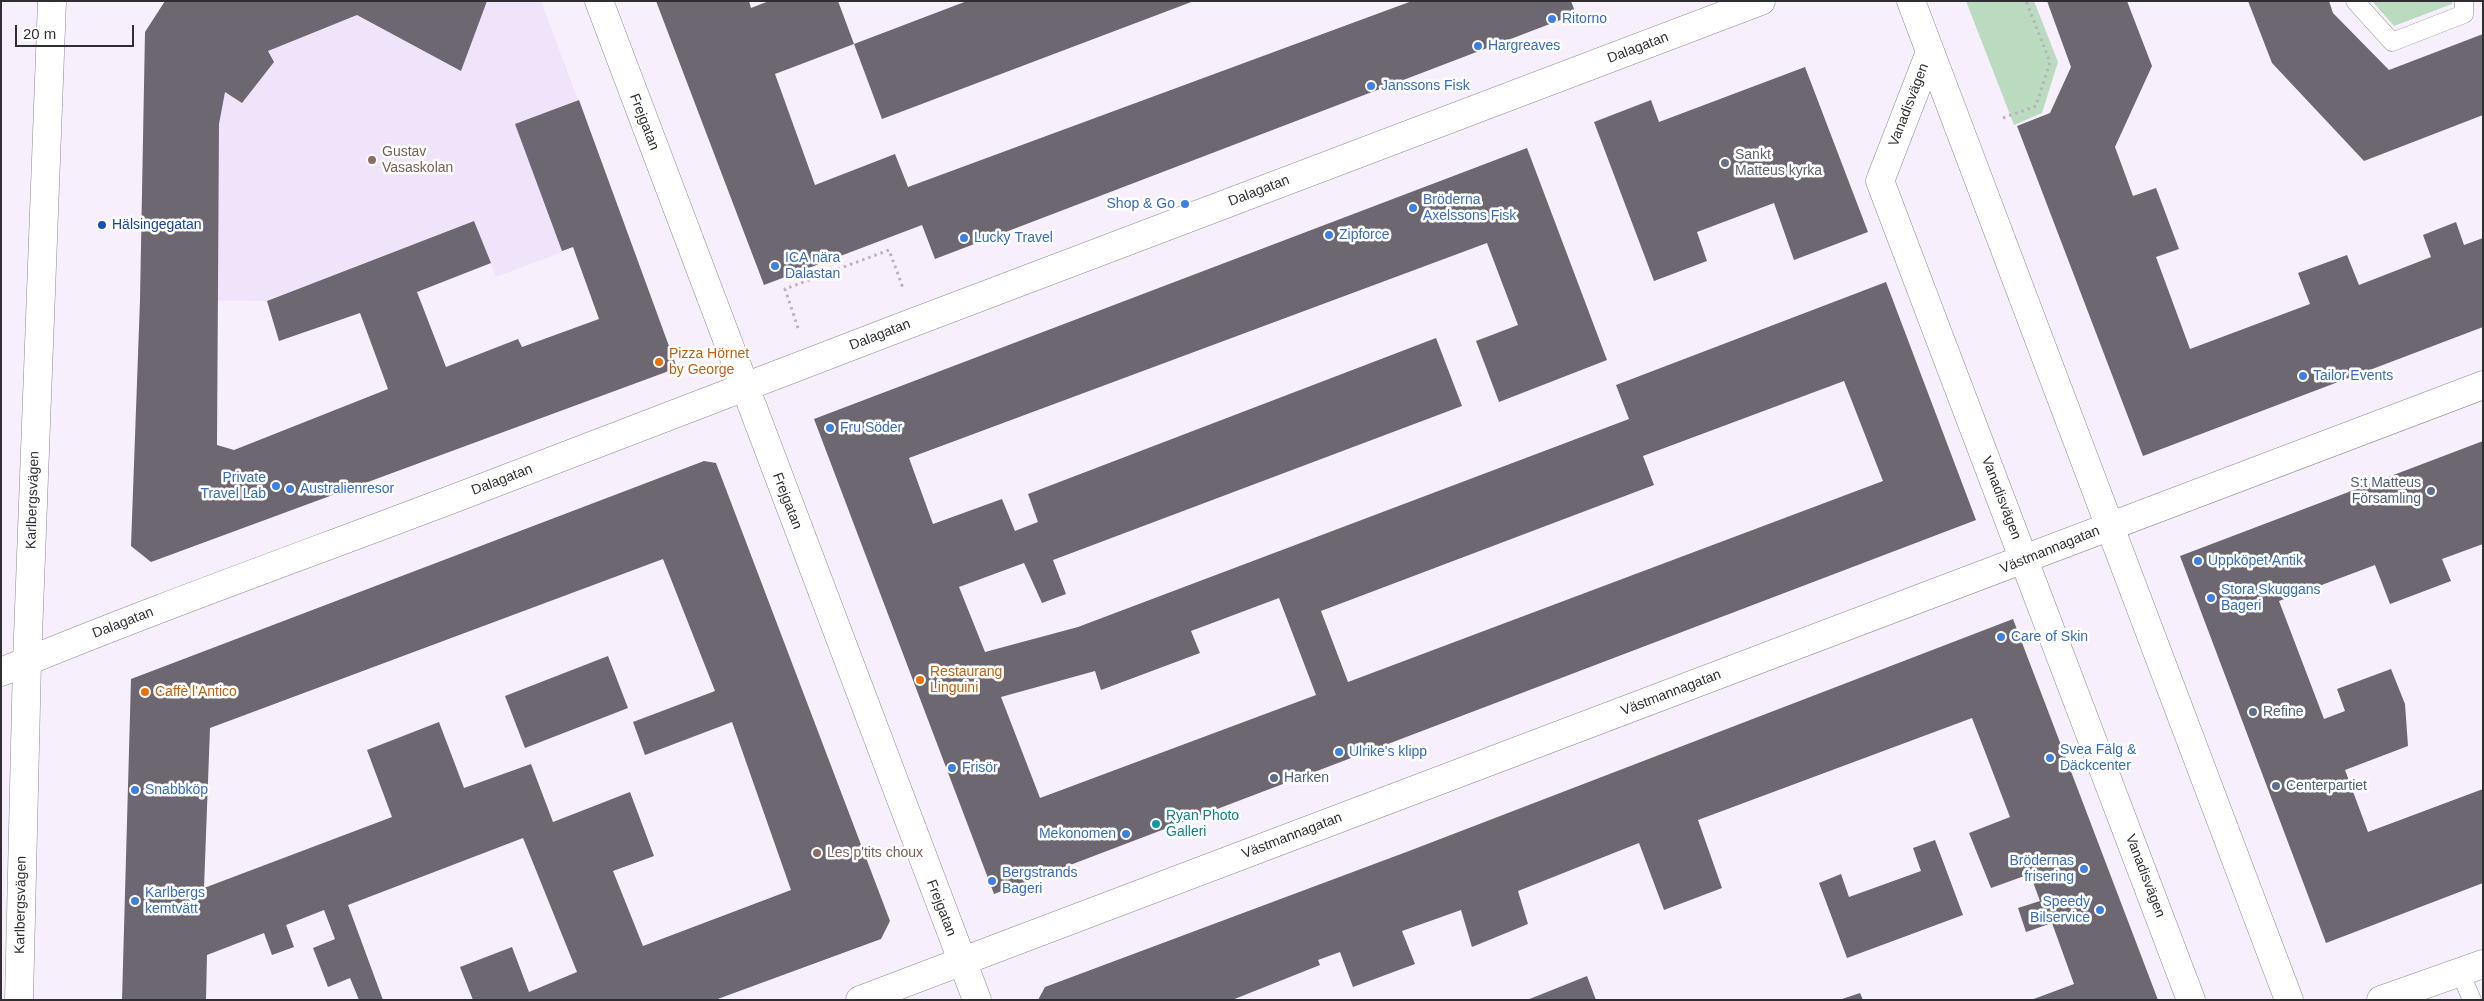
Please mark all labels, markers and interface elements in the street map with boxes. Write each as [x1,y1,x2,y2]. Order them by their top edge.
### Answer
place label: Ritorno [1562,11,1607,27]
marker: Ritorno [1546,13,1558,25]
scale bar [18,15,136,47]
text: 20 m [23,25,56,42]
street label: Dalagatan [1605,29,1671,67]
place label: Hargreaves [1488,38,1560,54]
marker: Hargreaves [1472,40,1484,52]
street label: Vanadisvägen [1885,61,1933,149]
place label: Janssons Fisk [1381,78,1470,94]
marker: Janssons Fisk [1365,80,1377,92]
street label: Frejgatan [626,91,662,153]
place label: Gustav Vasaskolan [382,144,453,176]
place label: Sankt Matteus kyrka [1735,147,1822,180]
marker: Gustav Vasaskolan [366,154,378,166]
marker: Sankt Matteus kyrka [1719,157,1731,169]
street label: Dalagatan [1226,172,1292,210]
place label: Bröderna Axelssons Fisk [1423,192,1516,224]
place label: Shop & Go [1107,196,1175,212]
marker: Shop & Go [1179,198,1191,210]
marker: Bröderna Axelssons Fisk [1407,202,1419,214]
place label: Hälsingegatan [112,217,202,233]
marker: Hälsingegatan [96,219,108,231]
place label: Zipforce [1339,227,1390,243]
marker: Zipforce [1323,229,1335,241]
place label: Lucky Travel [974,230,1053,246]
marker: Lucky Travel [958,232,970,244]
place label: ICA nära Dalastan [785,250,840,282]
marker: ICA nära Dalastan [769,260,781,272]
street label: Dalagatan [847,316,913,354]
place label: Pizza Hörnet by George [669,346,749,378]
marker: Pizza Hörnet by George [653,356,665,368]
place label: Tailor Events [2313,368,2393,384]
marker: Tailor Events [2297,370,2309,382]
place label: Fru Söder [840,420,902,436]
marker: Fru Söder [824,422,836,434]
street label: Karlbergsvägen [23,451,43,549]
street label: Vanadisvägen [1977,454,2025,542]
street label: Dalagatan [469,461,535,499]
place label: Private Travel Lab [200,470,266,502]
street label: Frejgatan [769,470,805,532]
place label: S:t Matteus Församling [2350,475,2421,508]
marker: Private Travel Lab [270,480,282,492]
place label: Australienresor [300,481,394,497]
marker: Australienresor [284,483,296,495]
marker: S:t Matteus Församling [2425,485,2437,497]
street label: Västmannagatan [1998,522,2102,578]
place label: Uppköpet Antik [2208,553,2303,569]
marker: Uppköpet Antik [2192,555,2204,567]
place label: Stora Skuggans Bageri [2221,582,2321,614]
marker: Stora Skuggans Bageri [2205,592,2217,604]
street label: Dalagatan [90,604,156,642]
place label: Care of Skin [2011,629,2088,645]
marker: Care of Skin [1995,631,2007,643]
place label: Restaurang Linguini [930,664,1002,696]
street label: Västmannagatan [1619,666,1723,720]
marker: Restaurang Linguini [914,674,926,686]
place label: Caffè l'Antico [155,684,237,700]
marker: Caffè l'Antico [139,686,151,698]
place label: Refine [2263,704,2303,720]
marker: Refine [2247,706,2259,718]
place label: Svea Fälg & Däckcenter [2060,742,2136,774]
place label: Ulrike's klipp [1349,744,1427,760]
marker: Ulrike's klipp [1333,746,1345,758]
marker: Svea Fälg & Däckcenter [2044,752,2056,764]
place label: Frisör [962,760,998,776]
marker: Frisör [946,762,958,774]
place label: Harken [1284,770,1329,786]
marker: Harken [1268,772,1280,784]
place label: Centerpartiet [2286,778,2367,794]
marker: Centerpartiet [2270,780,2282,792]
place label: Snabbköp [145,782,208,798]
marker: Snabbköp [129,784,141,796]
place label: Ryan Photo Galleri [1166,808,1239,840]
street label: Västmannagatan [1240,809,1344,863]
marker: Ryan Photo Galleri [1150,818,1162,830]
place label: Mekonomen [1039,826,1116,842]
marker: Mekonomen [1120,828,1132,840]
street label: Vanadisvägen [2121,832,2169,920]
place label: Les p'tits choux [827,845,923,861]
marker: Les p'tits choux [811,847,823,859]
place label: Brödernas frisering [2009,853,2074,886]
street label: Karlbergsvägen [12,856,30,954]
marker: Brödernas frisering [2078,863,2090,875]
place label: Bergstrands Bageri [1002,865,1077,898]
marker: Bergstrands Bageri [986,875,998,887]
street label: Frejgatan [923,877,959,939]
place label: Karlbergs kemtvätt [145,885,205,918]
place label: Speedy Bilservice [2030,894,2090,926]
marker: Karlbergs kemtvätt [129,895,141,907]
marker: Speedy Bilservice [2094,904,2106,916]

